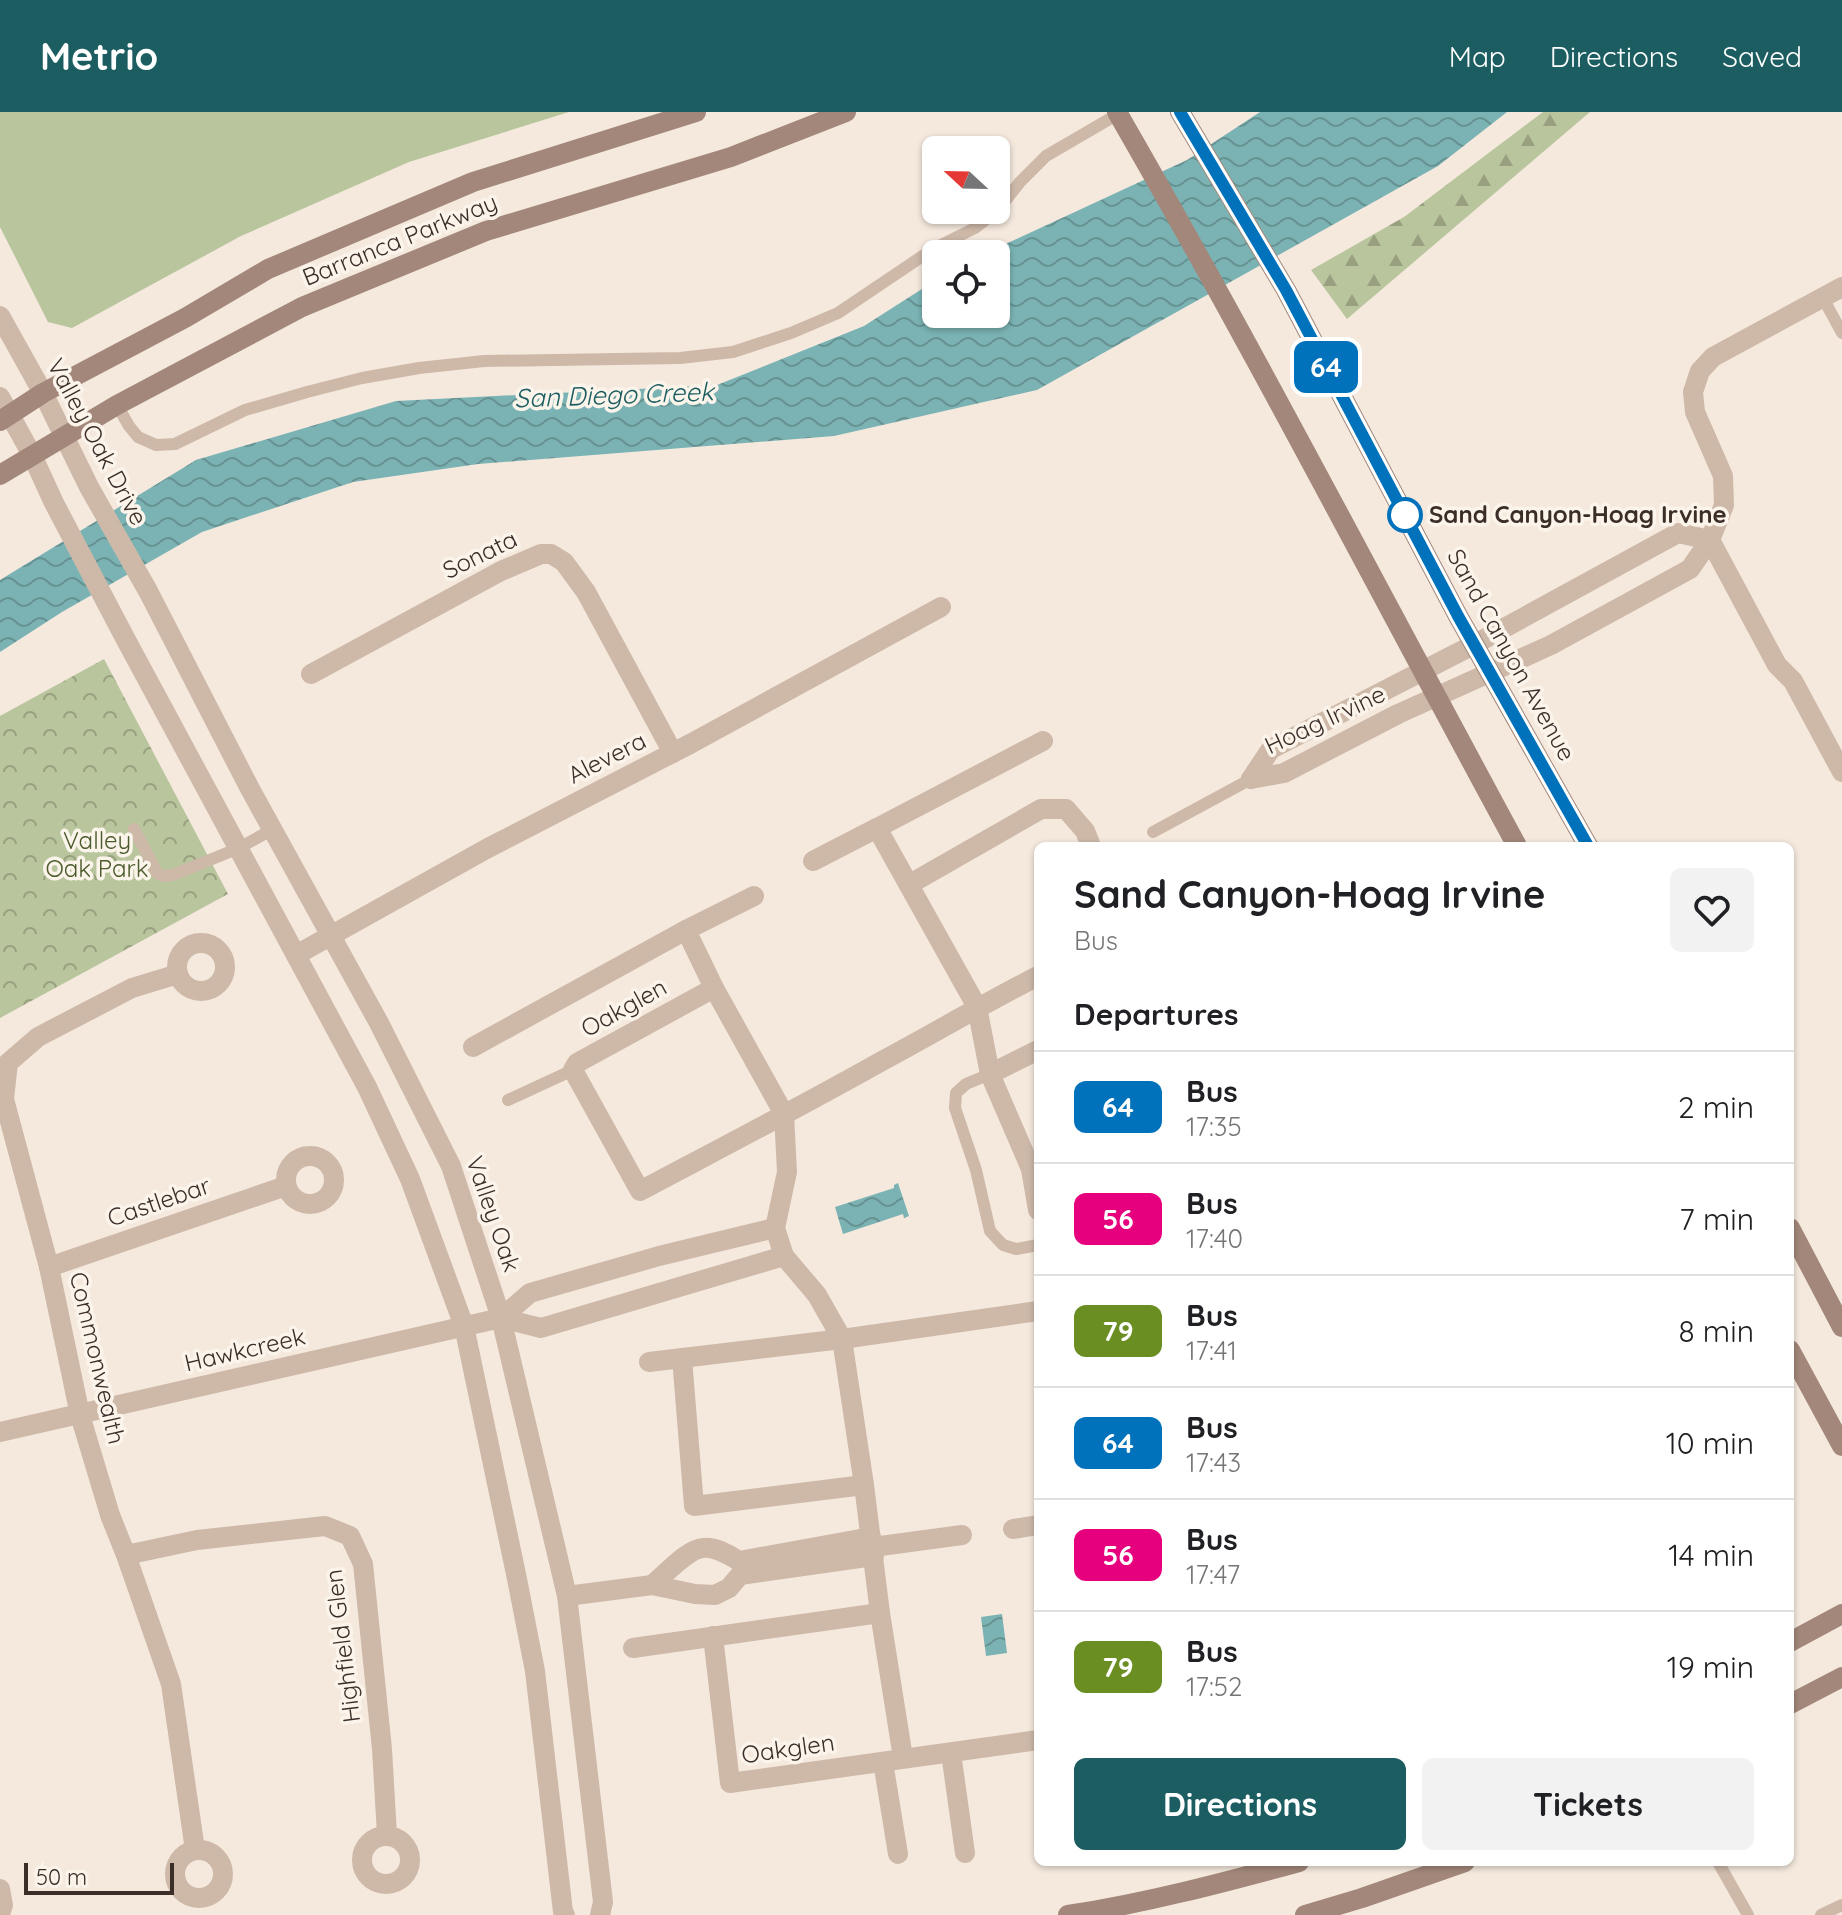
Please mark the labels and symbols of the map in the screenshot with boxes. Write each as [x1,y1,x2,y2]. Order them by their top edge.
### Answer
north arrow [922,136,1010,224]
street label: Barranca Parkway [298,186,501,292]
line badge: 64 [1290,341,1362,393]
street label: Valley Oak Drive [41,353,154,530]
water label: San Diego Creek [514,374,716,414]
marker: Sand Canyon-Hoag Irvine [1388,498,1422,532]
place label: Sand Canyon-Hoag Irvine [1429,499,1727,529]
street label: Sonata [437,523,522,585]
street label: Sand Canyon Avenue [1441,543,1583,766]
street label: Hoag Irvine [1260,678,1390,760]
street label: Alevera [562,725,651,790]
park label: Valley Oak Park [45,825,149,883]
street label: Oakglen [575,971,672,1043]
street label: Valley Oak [460,1152,528,1275]
street label: Castlebar [103,1169,214,1233]
street label: Commonwealth [64,1269,132,1447]
street label: Hawkcreek [181,1321,308,1377]
street label: Highfield Glen [318,1568,366,1724]
street label: Oakglen [739,1727,836,1769]
scale bar [24,1859,174,1895]

